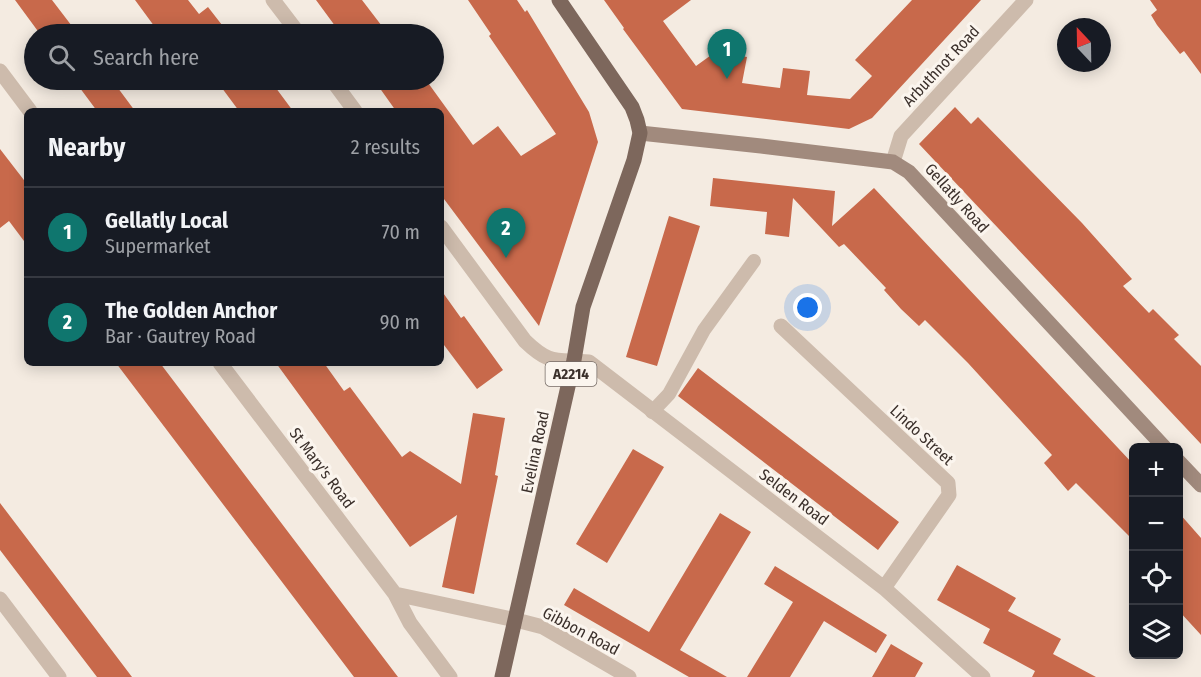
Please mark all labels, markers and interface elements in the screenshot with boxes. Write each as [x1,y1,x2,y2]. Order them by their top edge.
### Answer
north arrow [1057,18,1111,72]
street label: Arbuthnot Road [899,22,983,110]
search box [24,24,444,90]
pin: 1 [708,29,746,79]
icon: search [45,41,78,74]
text: Search here [93,44,199,71]
text: Nearby [48,132,125,163]
text: 2 results [351,135,420,159]
street label: Gellatly Road [921,160,993,236]
text: Gellatly Local [105,207,228,234]
pin: 2 [486,208,526,258]
text: 1 [63,220,72,244]
text: 70 m [382,220,420,244]
text: Supermarket [105,234,211,258]
your location [793,293,822,322]
text: The Golden Anchor [105,297,277,324]
text: 2 [63,310,72,334]
text: 90 m [380,310,420,334]
text: Bar · Gautrey Road [105,324,256,348]
road number: A2214 [546,362,596,386]
street label: Lindo Street [886,401,958,470]
street label: Evelina Road [517,409,553,495]
street label: St Mary's Road [286,424,358,512]
map controls [1129,443,1183,659]
button: + [1129,443,1183,497]
street label: Selden Road [756,465,832,529]
button: − [1129,497,1183,551]
button: locate [1129,551,1183,605]
street label: Gibbon Road [539,603,623,659]
button: layers [1129,605,1183,659]

